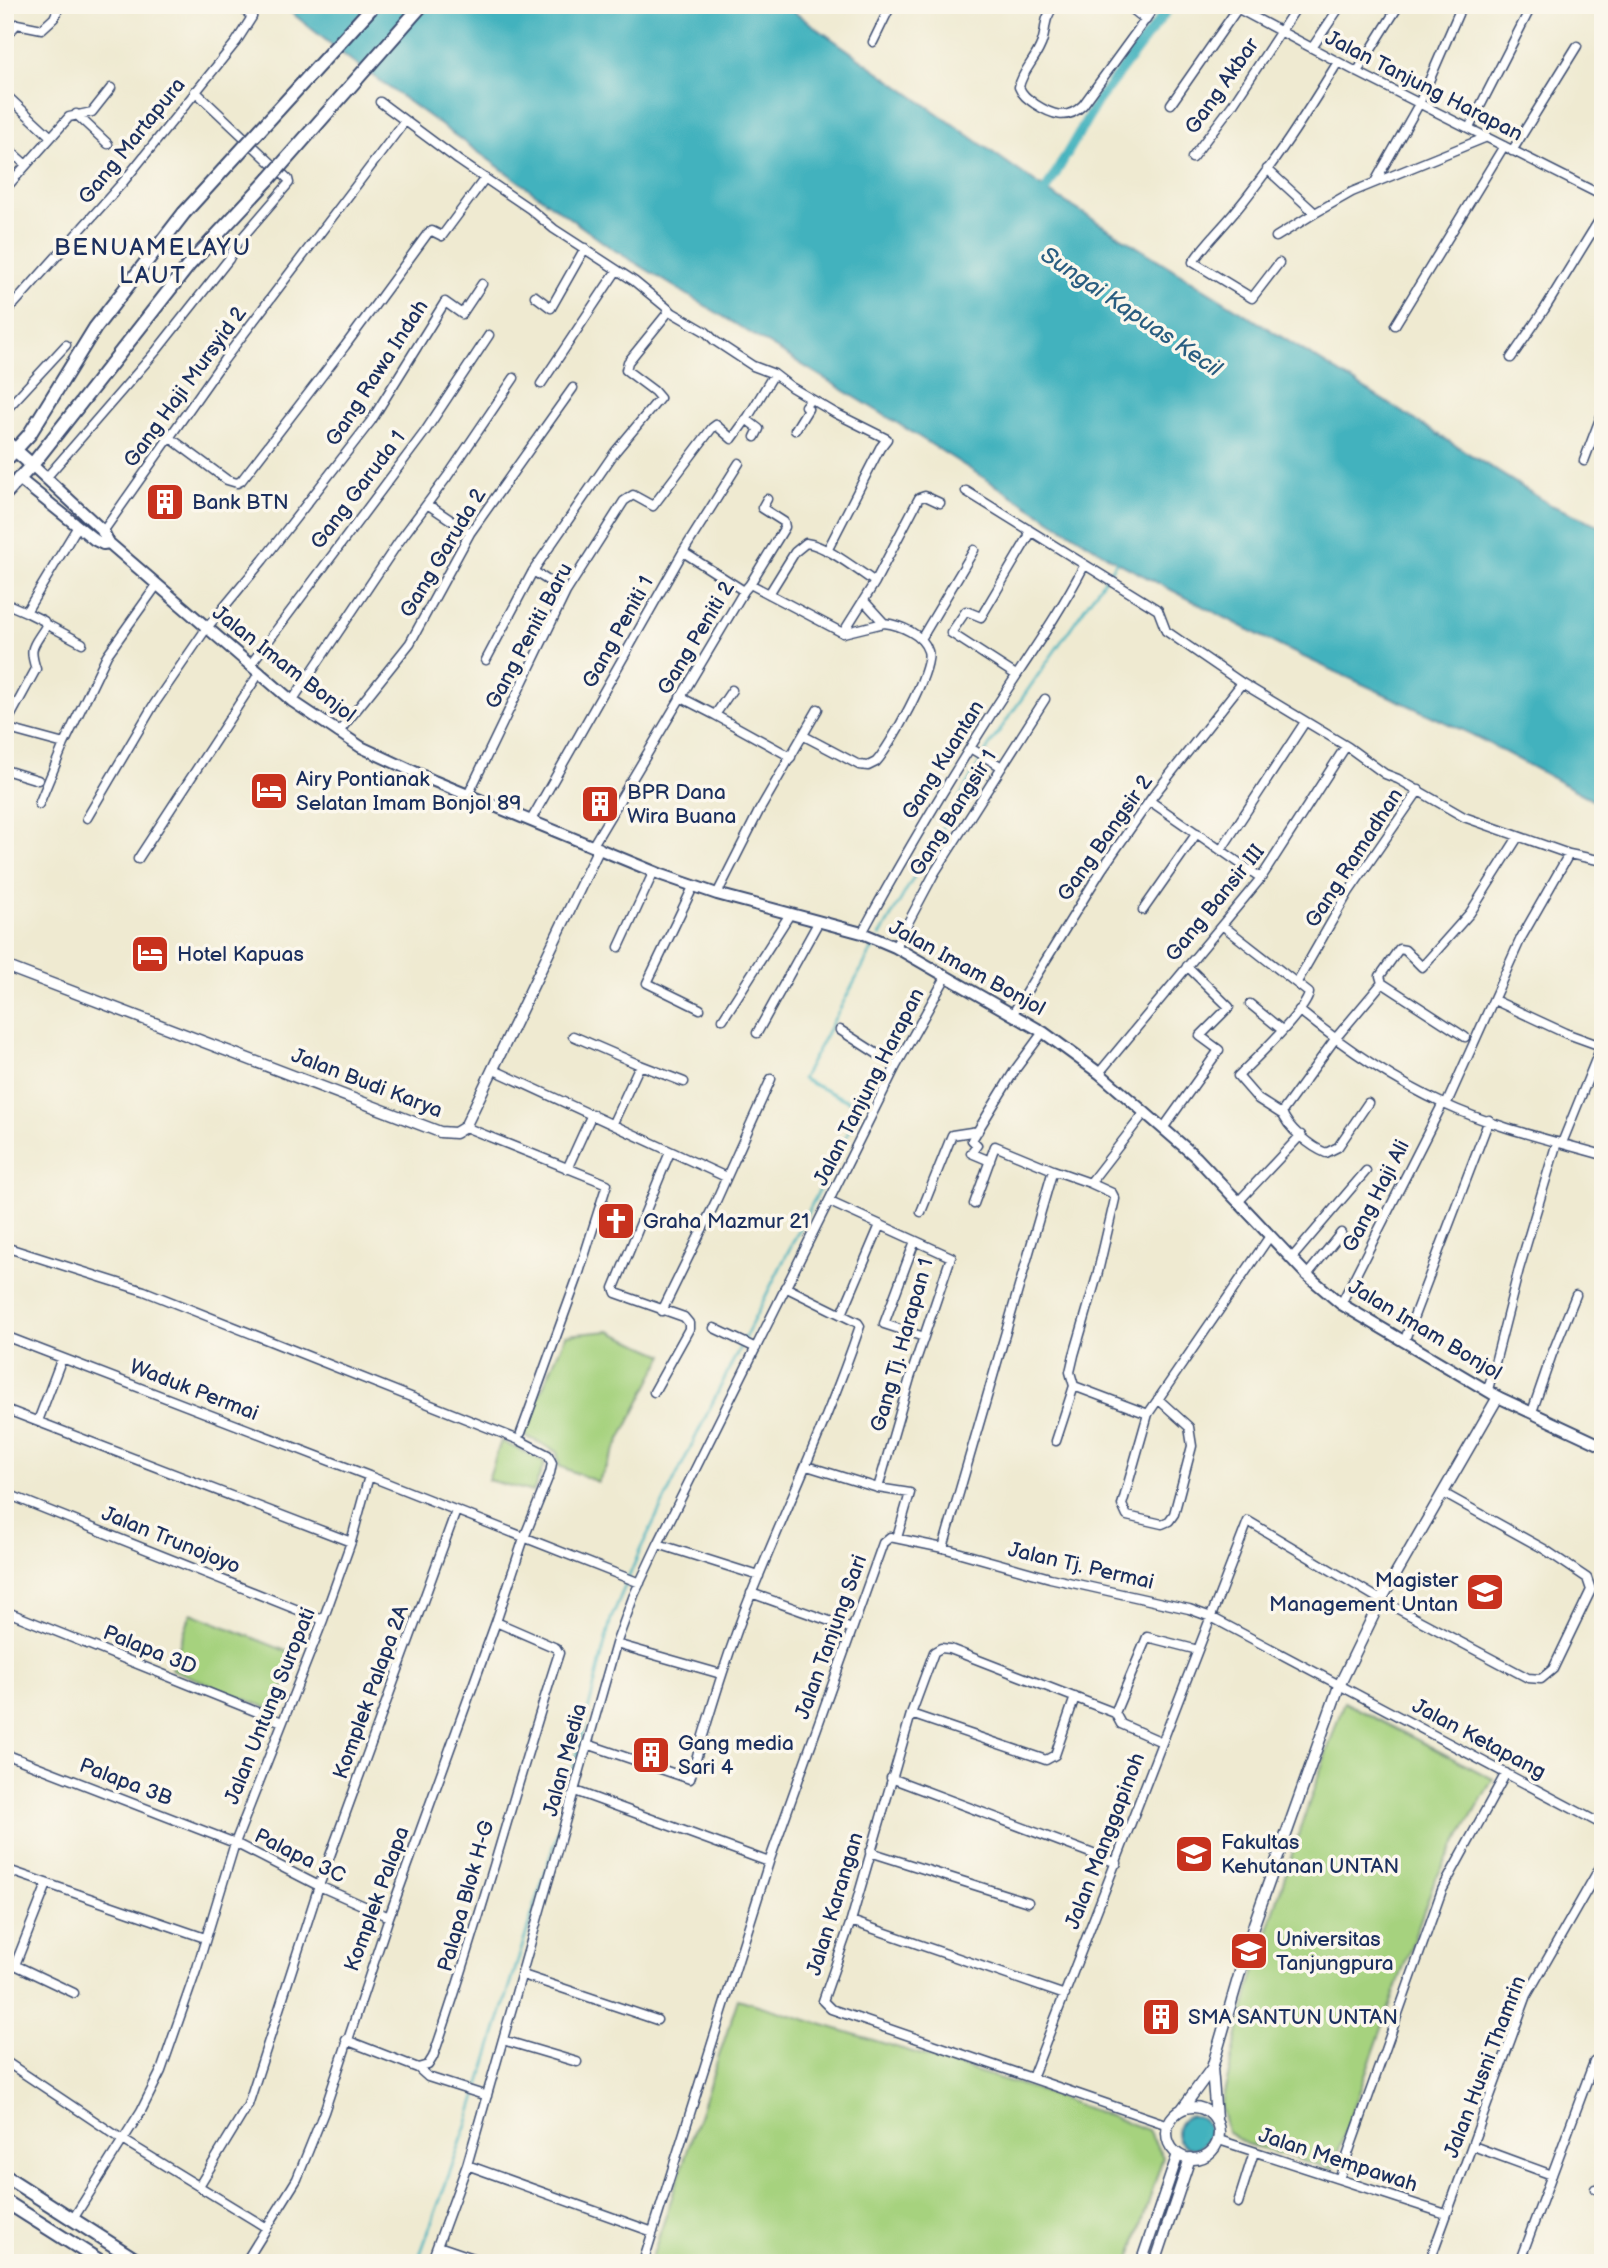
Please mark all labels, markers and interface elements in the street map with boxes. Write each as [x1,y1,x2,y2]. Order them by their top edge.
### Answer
street label: Jalan Tanjung Harapan [1321,25,1527,147]
street label: Gang Akbar [1180,33,1265,139]
street label: Gang Martapura [73,73,191,209]
district label: BENUAMELAYU LAUT [54,233,252,290]
water label: Sungai Kapuas Kecil [1035,241,1228,383]
street label: Gang Rawa Indah [320,295,434,451]
street label: Gang Haji Mursyid 2 [118,301,252,472]
street label: Gang Garuda 1 [305,426,411,554]
building icon: Bank BTN [144,481,186,523]
street label: Gang Garuda 2 [395,483,492,622]
place label: Bank BTN [192,490,289,515]
street label: Gang Peniti Baru [480,559,578,713]
street label: Gang Peniti 1 [577,572,659,692]
street label: Gang Peniti 2 [652,576,740,699]
street label: Jalan Imam Bonjol [207,600,361,728]
street label: Gang Kuantan [897,696,989,824]
street label: Gang Bangsir 1 [904,745,1002,881]
place label: Airy Pontianak Selatan Imam Bonjol 89 [296,767,521,816]
hotel icon: Airy Pontianak Selatan Imam Bonjol 89 [248,770,290,812]
street label: Gang Bangsir 2 [1052,770,1158,906]
place label: BPR Dana Wira Buana [627,780,736,829]
building icon: BPR Dana Wira Buana [579,783,621,825]
street label: Gang Ramadhan [1300,784,1408,932]
street label: Gang Bansir III [1160,839,1270,967]
street label: Jalan Imam Bonjol [884,915,1050,1021]
hotel icon: Hotel Kapuas [129,933,171,975]
place label: Hotel Kapuas [177,942,304,967]
street label: Jalan Tanjung Harapan [808,984,930,1190]
street label: Jalan Budi Karya [288,1043,446,1123]
street label: Gang Haji Ali [1337,1136,1415,1256]
church icon: Graha Mazmur 21 [595,1200,637,1242]
place label: Graha Mazmur 21 [643,1209,809,1234]
street label: Gang Tj. Harapan 1 [865,1255,939,1435]
street label: Jalan Imam Bonjol [1344,1274,1506,1386]
street label: Waduk Permai [126,1354,262,1426]
street label: Jalan Trunojoyo [98,1501,244,1579]
street label: Jalan Tj. Permai [1006,1537,1156,1595]
street label: Jalan Tanjung Sari [790,1552,872,1722]
place label: Magister Management Untan [1269,1568,1458,1617]
school or university icon: Magister Management Untan [1464,1571,1506,1613]
street label: Komplek Palapa 2A [328,1601,414,1782]
street label: Jalan Untung Suropati [219,1604,321,1808]
street label: Palapa 3D [100,1620,200,1680]
street label: Jalan Ketapang [1408,1693,1550,1785]
street label: Jalan Media [538,1701,592,1819]
place label: Gang media Sari 4 [678,1731,794,1780]
building icon: Gang media Sari 4 [630,1734,672,1776]
street label: Jalan Manggapinoh [1060,1749,1150,1933]
street label: Palapa 3B [76,1753,176,1811]
street label: Palapa Blok H-G [432,1817,500,1974]
street label: Palapa 3C [250,1823,350,1889]
street label: Komplek Palapa [339,1823,415,1975]
street label: Jalan Karangan [801,1829,869,1979]
place label: Fakultas Kehutanan UNTAN [1221,1830,1399,1879]
school or university icon: Fakultas Kehutanan UNTAN [1173,1833,1215,1875]
place label: Universitas Tanjungpura [1276,1927,1394,1976]
school or university icon: Universitas Tanjungpura [1228,1930,1270,1972]
street label: Jalan Husni Thamrin [1439,1972,1531,2162]
building icon: SMA SANTUN UNTAN [1140,1996,1182,2038]
place label: SMA SANTUN UNTAN [1188,2005,1398,2030]
street label: Jalan Mempawah [1255,2122,1421,2198]

